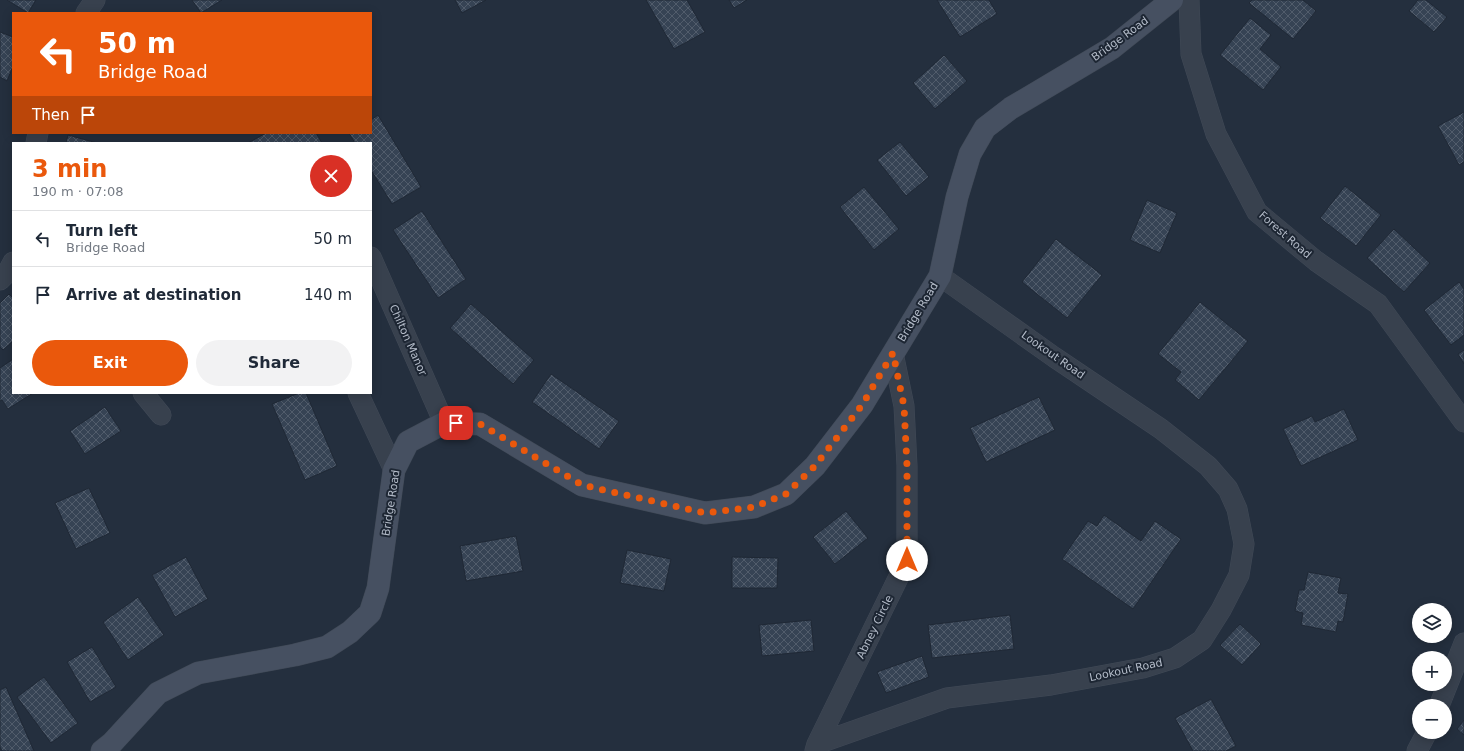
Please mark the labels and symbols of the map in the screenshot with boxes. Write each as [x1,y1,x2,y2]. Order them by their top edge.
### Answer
street label: Bridge Road [1089,14,1151,64]
street label: Forest Road [1256,209,1314,261]
street label: Bridge Road [895,280,941,344]
street label: Chilton Manor [386,302,430,378]
street label: Lookout Road [1019,328,1087,382]
pin [439,406,473,440]
street label: Bridge Road [379,469,403,537]
position arrow [886,539,928,581]
street label: Abney Circle [854,593,896,661]
street label: Lookout Road [1088,656,1164,684]

